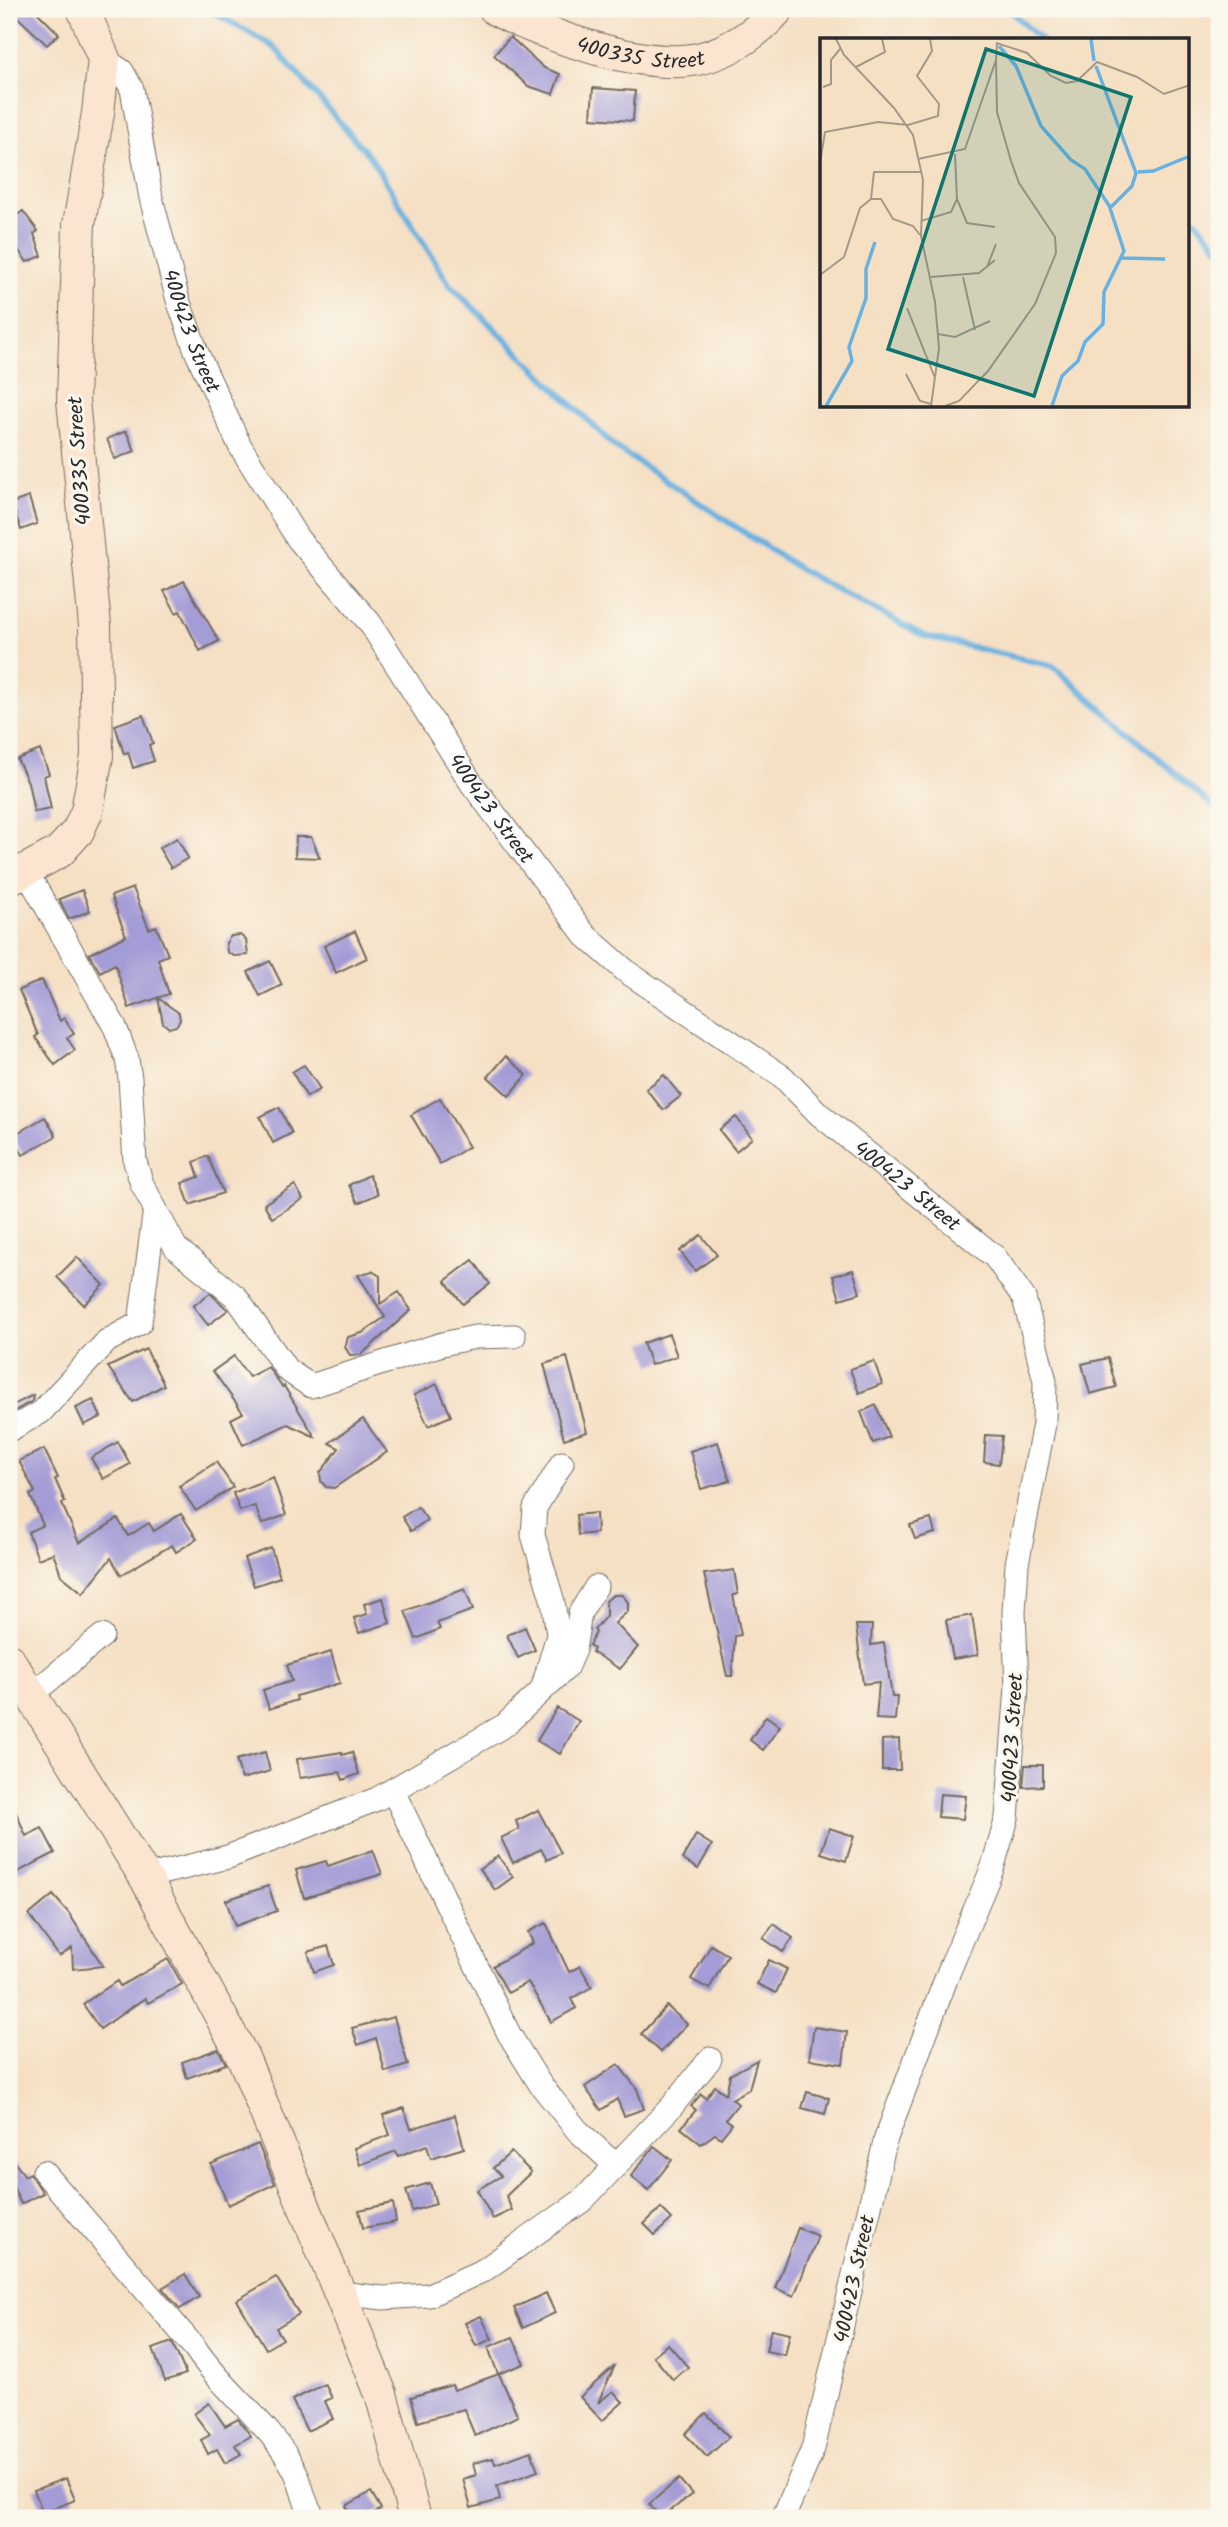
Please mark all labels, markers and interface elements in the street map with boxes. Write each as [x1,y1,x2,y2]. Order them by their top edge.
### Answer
street label: 400335 Street [572,29,710,79]
inset map [820,38,1190,408]
street label: 400423 Street [153,266,229,400]
street label: 400335 Street [59,394,101,527]
street label: 400423 Street [439,747,542,872]
street label: 400423 Street [845,1133,968,1241]
street label: 400423 Street [994,1671,1033,1804]
street label: 400423 Street [826,2211,885,2346]

